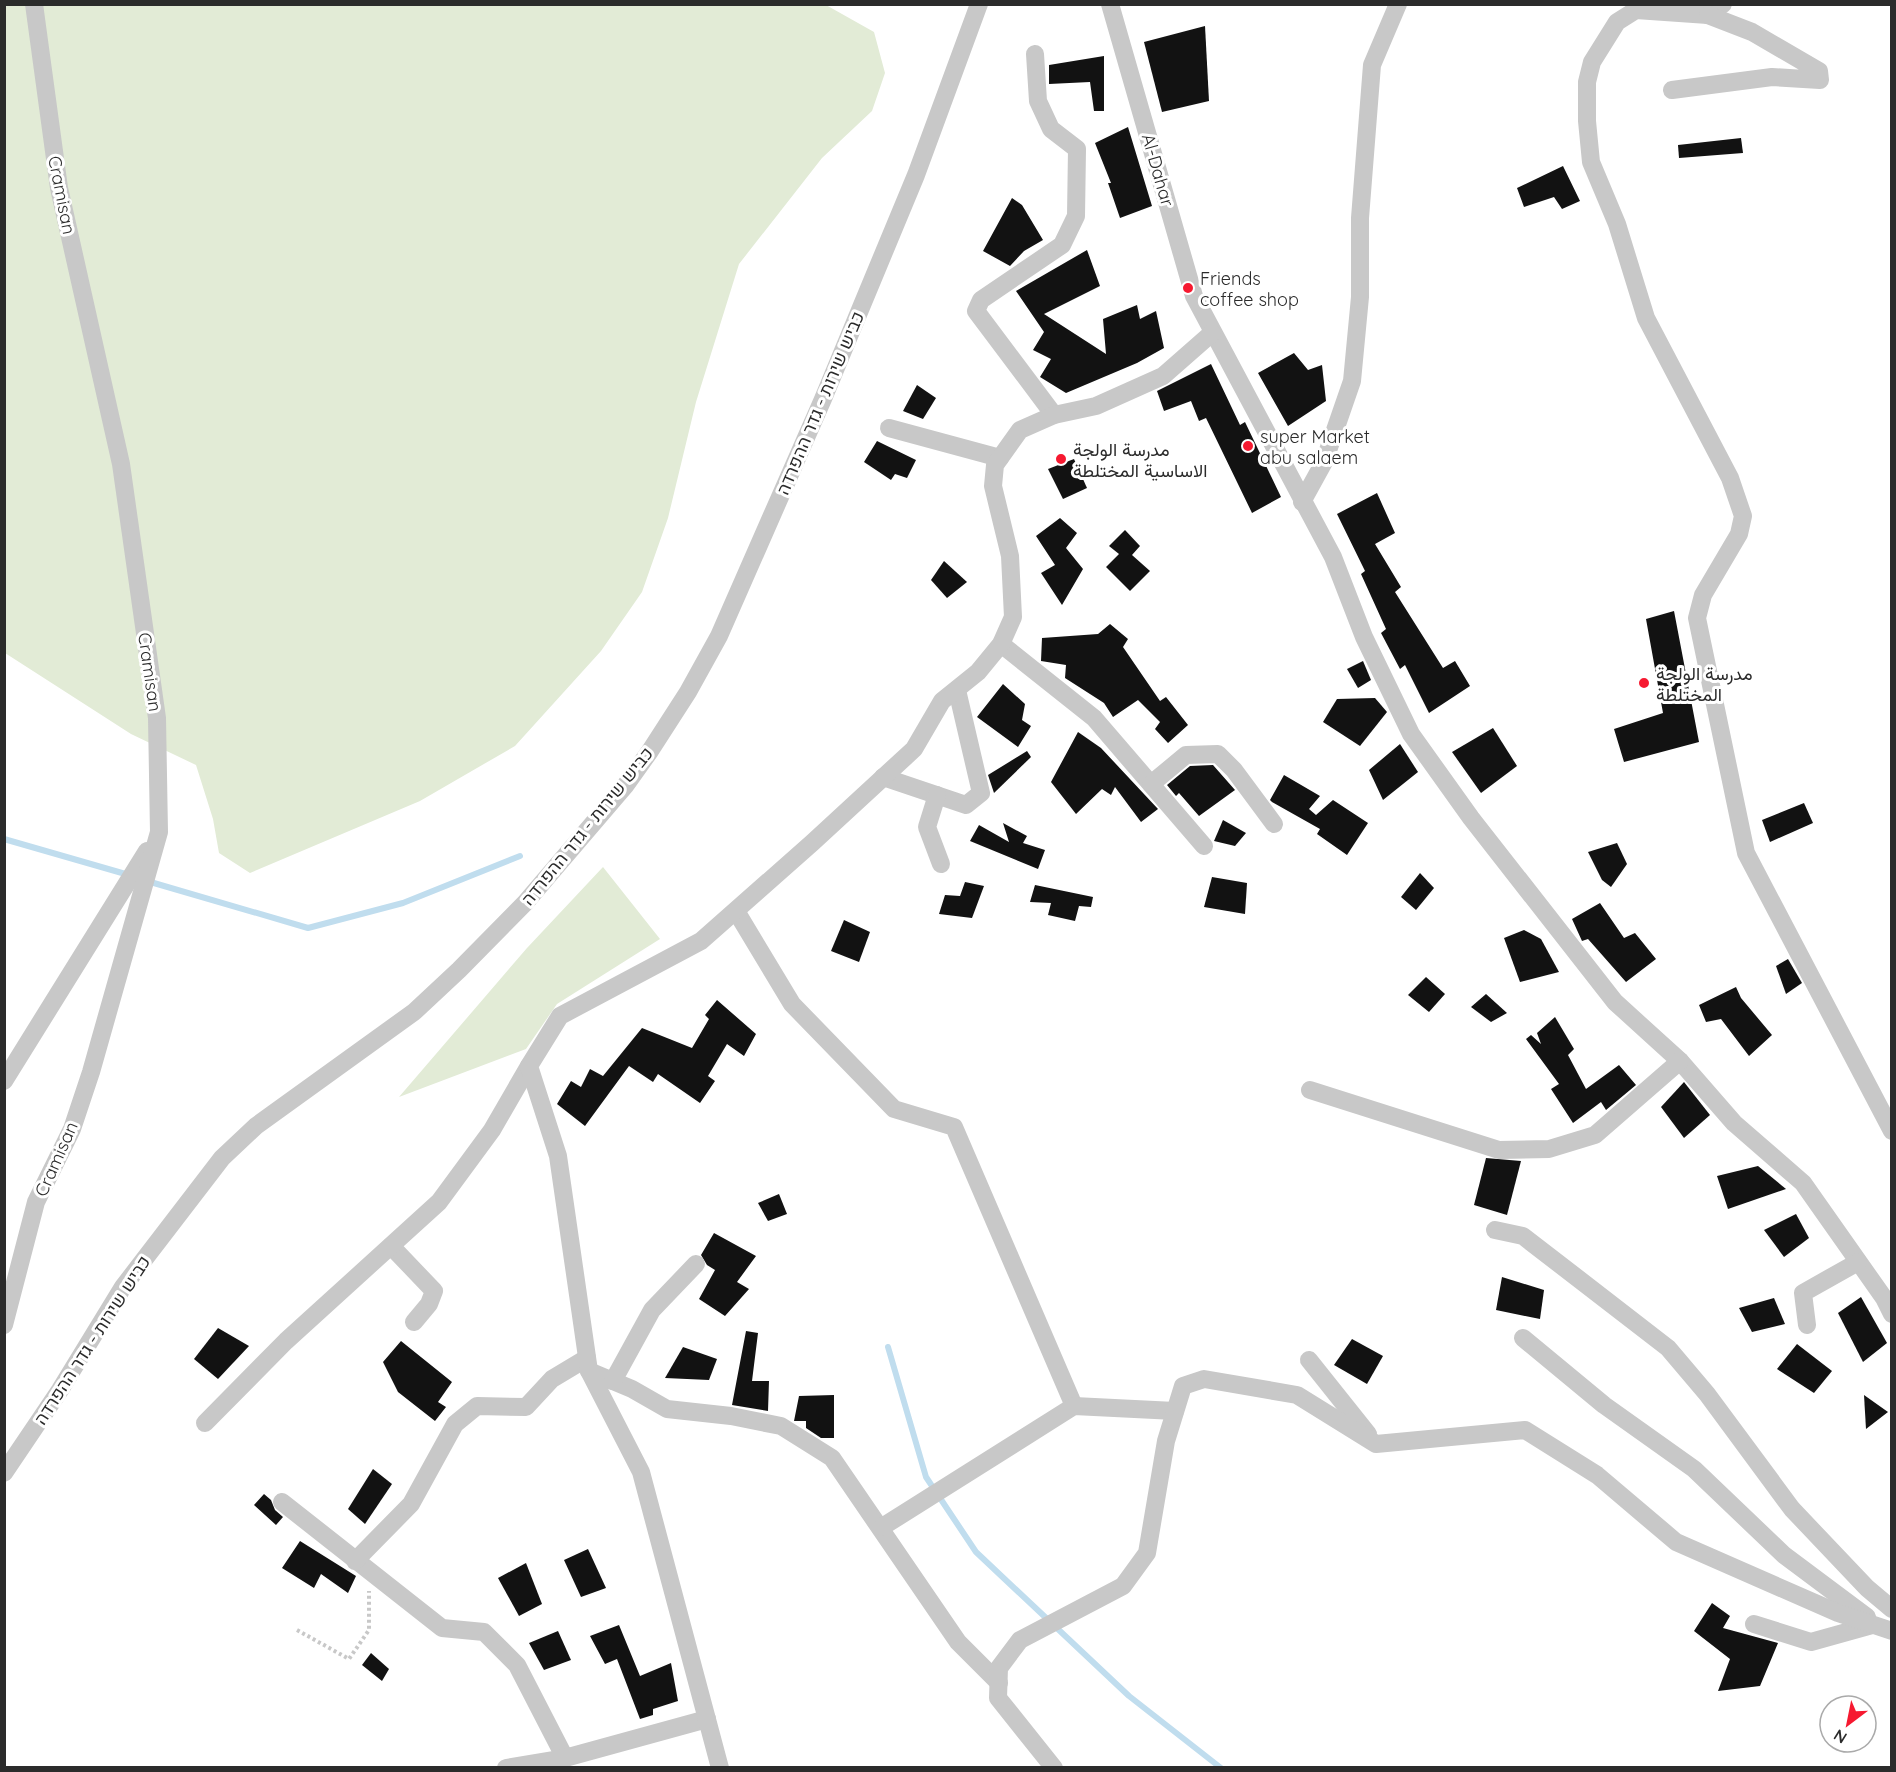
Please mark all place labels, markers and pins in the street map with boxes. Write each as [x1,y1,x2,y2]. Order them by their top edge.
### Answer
place label: Friends coffee shop [1200,267,1299,311]
marker: Friends coffee shop [1181,281,1195,295]
place label: super Market abu salaem [1260,425,1370,469]
place label: مدرسة الولجة الاساسية المختلطة [1073,438,1207,482]
marker: super Market abu salaem [1241,439,1255,453]
marker: مدرسة الولجة الاساسية المختلطة [1054,452,1068,466]
place label: مدرسة الولجة المختلطة [1656,662,1753,706]
marker: مدرسة الولجة المختلطة [1637,676,1651,690]

